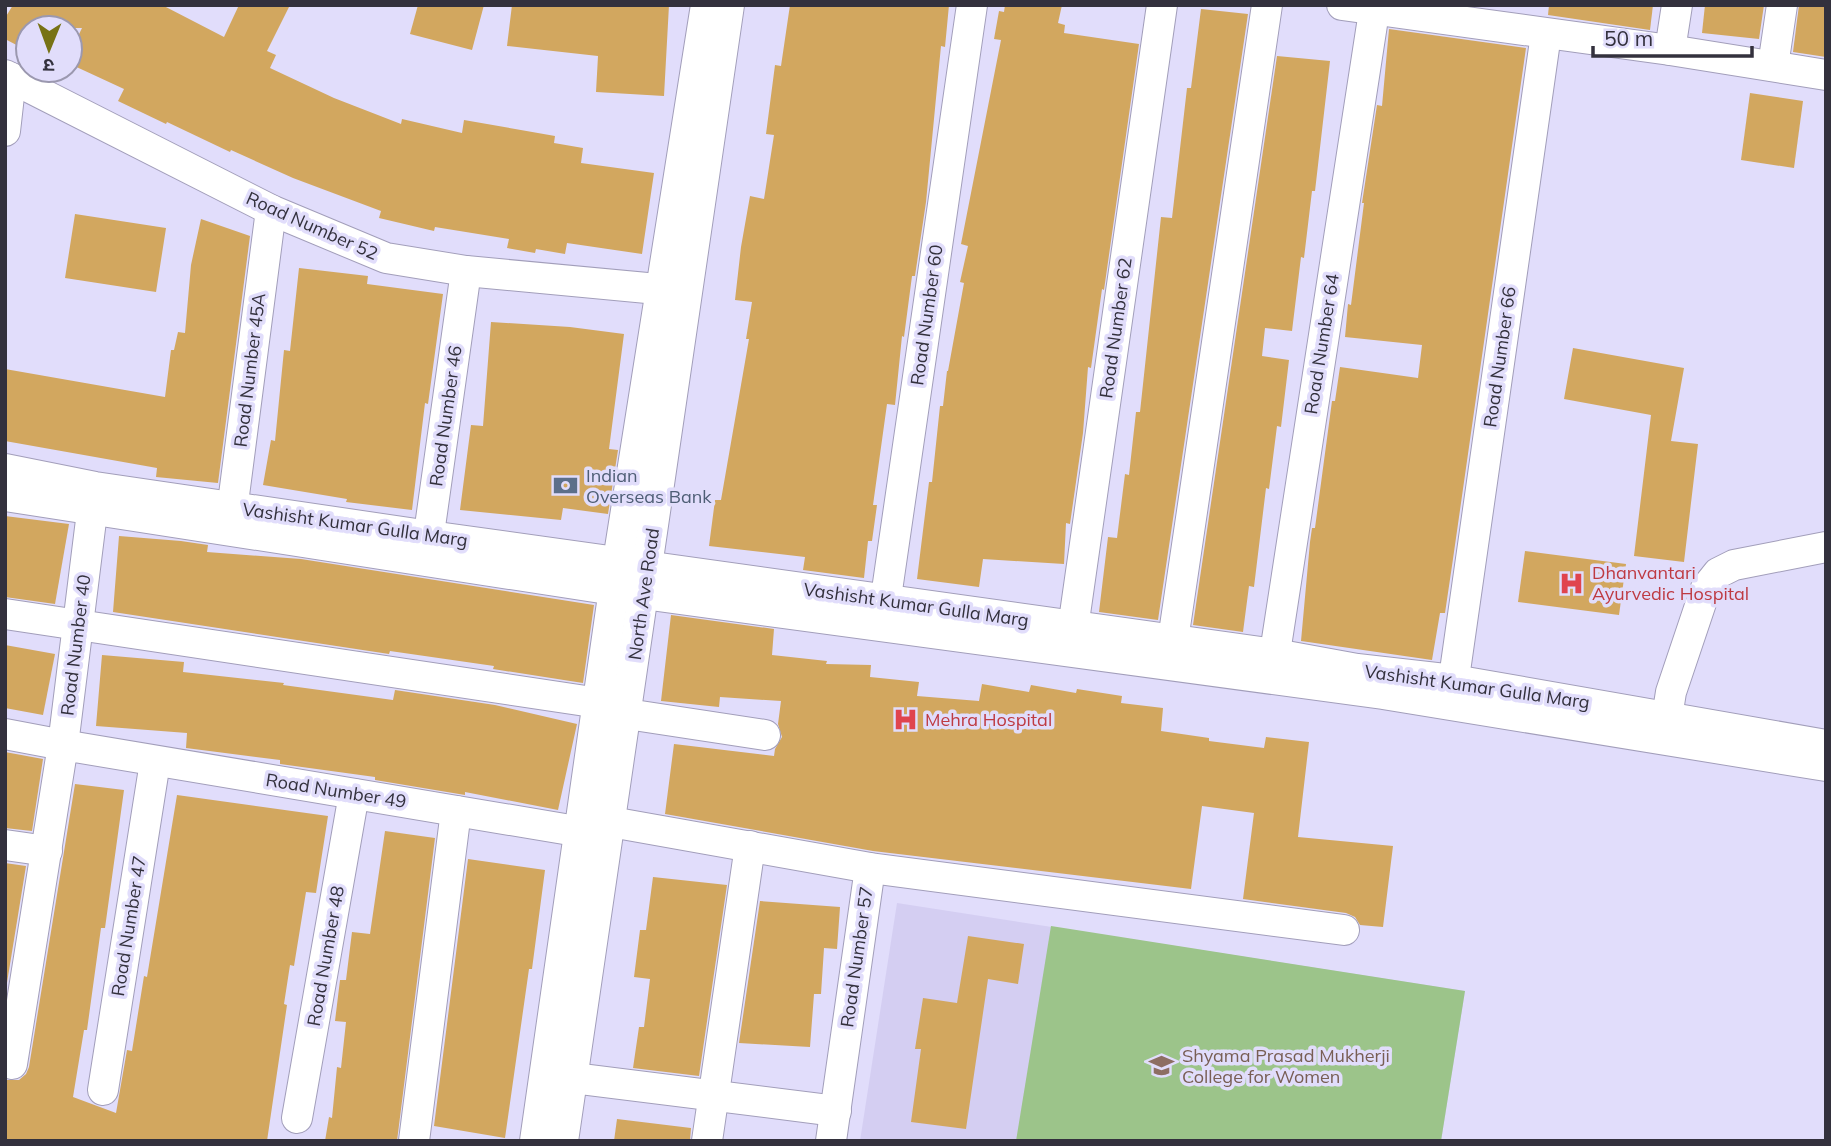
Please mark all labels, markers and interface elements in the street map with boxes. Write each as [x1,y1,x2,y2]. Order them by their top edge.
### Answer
north arrow [14,14,84,84]
scale bar [1593,14,1752,58]
text: 50 m [1604,25,1653,51]
text: उ [42,54,54,78]
street label: Road Number 52 [243,186,382,265]
street label: Road Number 60 [905,243,948,387]
street label: Road Number 62 [1094,256,1137,400]
street label: Road Number 64 [1299,272,1344,416]
street label: Road Number 66 [1478,285,1521,429]
street label: Road Number 45A [229,292,270,448]
street label: Road Number 46 [424,344,467,488]
place label: Indian Overseas Bank [586,464,712,508]
bank icon: Indian Overseas Bank [552,472,580,500]
street label: Vashisht Kumar Gulla Marg [241,497,469,552]
street label: North Ave Road [623,526,664,661]
place label: Dhanvantari Ayurvedic Hospital [1592,561,1749,605]
hospital icon: Dhanvantari Ayurvedic Hospital [1558,569,1586,597]
street label: Road Number 40 [55,573,96,717]
street label: Vashisht Kumar Gulla Marg [802,577,1030,632]
street label: Vashisht Kumar Gulla Marg [1363,659,1591,714]
hospital icon: Mehra Hospital [891,706,919,734]
place label: Mehra Hospital [925,708,1052,731]
street label: Road Number 49 [264,768,408,813]
street label: Road Number 47 [106,854,151,998]
street label: Road Number 48 [302,884,349,1028]
street label: Road Number 57 [835,885,878,1029]
place label: Shyama Prasad Mukherji College for Women [1182,1044,1390,1088]
school or university icon: Shyama Prasad Mukherji College for Women [1148,1052,1176,1080]

